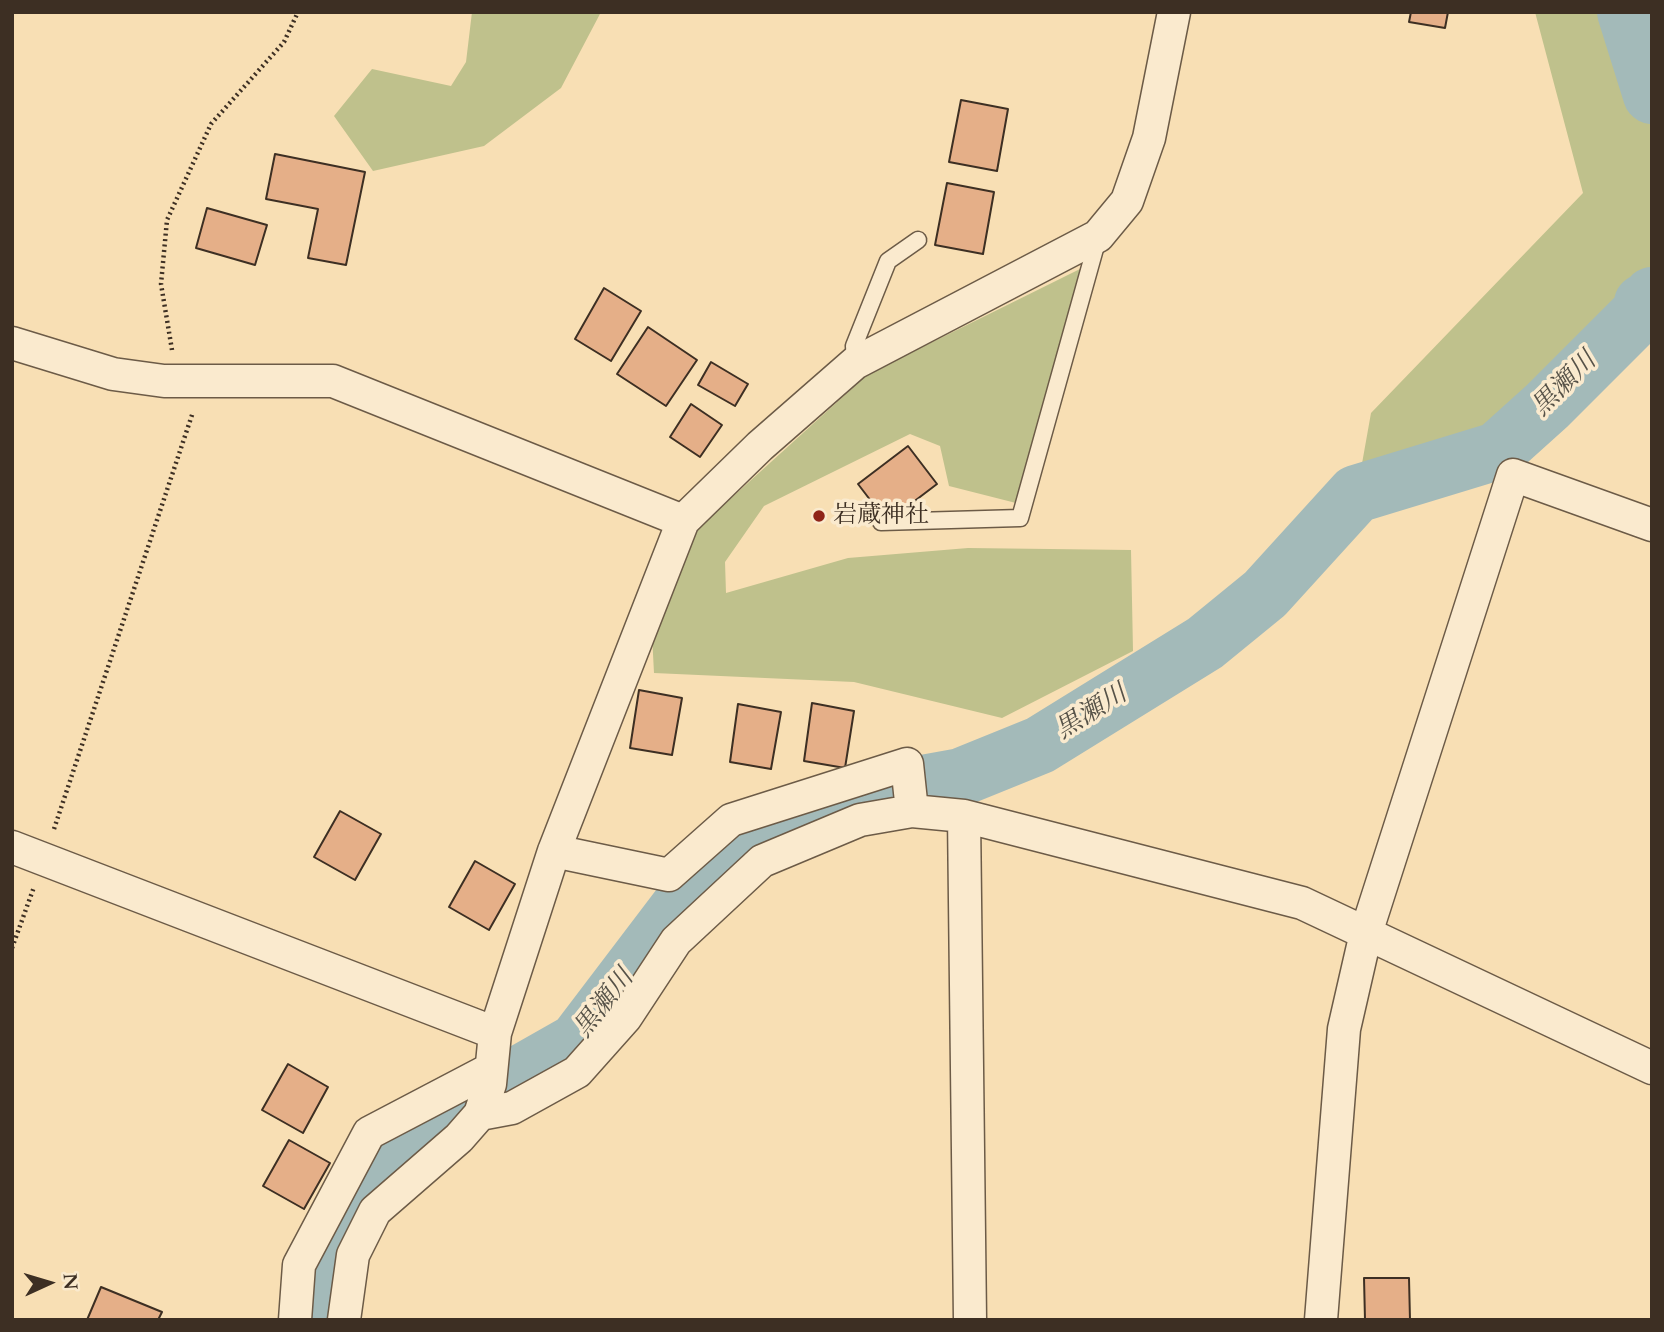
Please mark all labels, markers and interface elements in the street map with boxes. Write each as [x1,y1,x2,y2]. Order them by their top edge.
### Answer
water label: 黒瀬川 [1526,346,1604,424]
place label: 岩蔵神社 [833,502,929,530]
marker: 岩蔵神社 [811,508,827,524]
water label: 黒瀬川 [1051,679,1133,747]
water label: 黒瀬川 [569,964,641,1044]
north arrow [14,1248,84,1318]
text: N [56,1272,83,1291]

